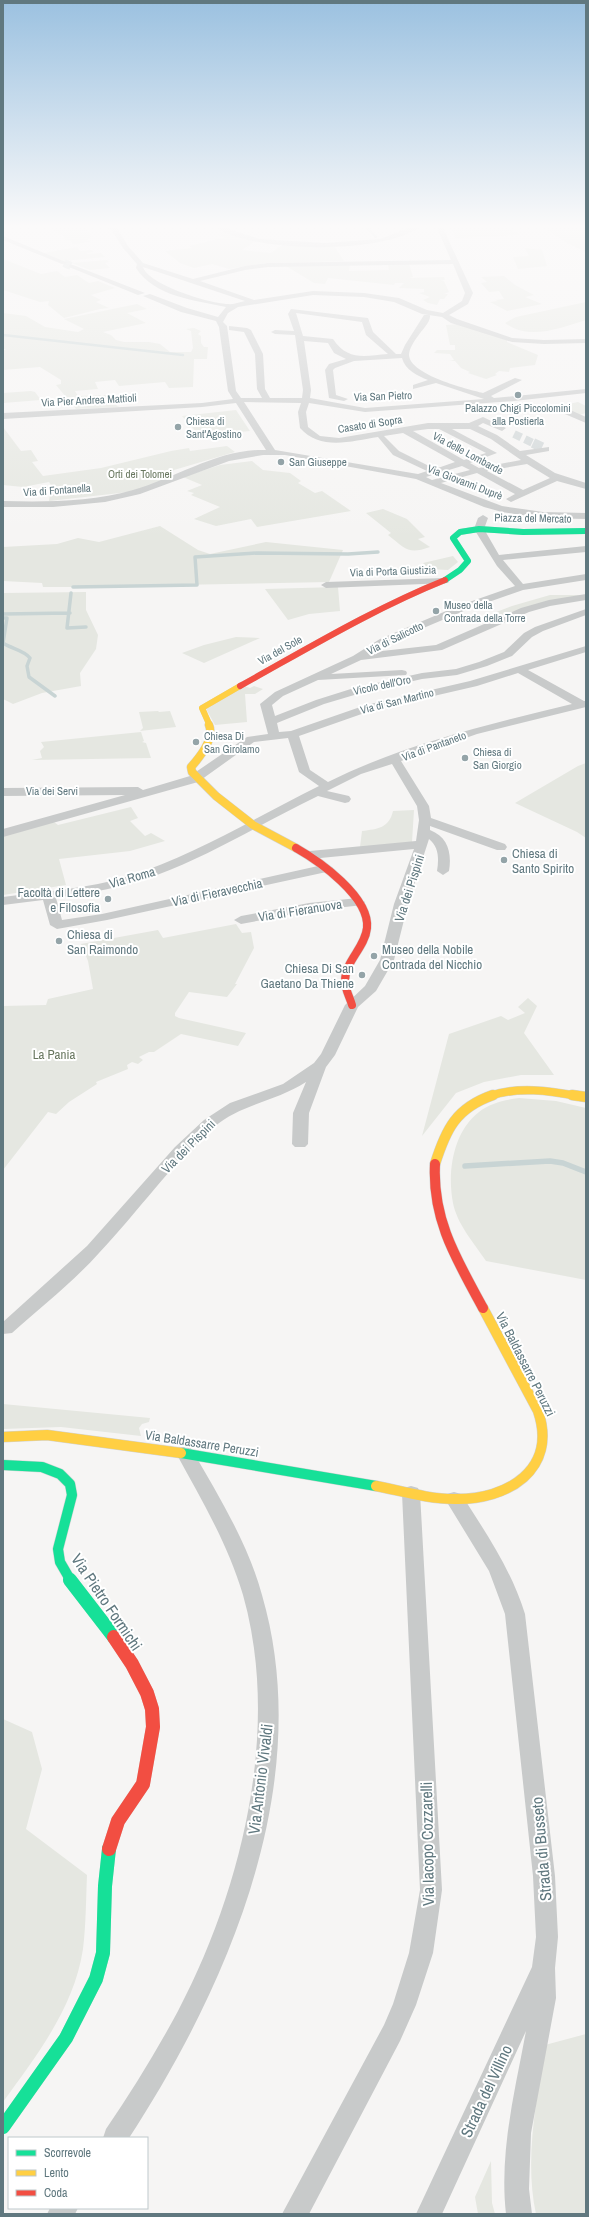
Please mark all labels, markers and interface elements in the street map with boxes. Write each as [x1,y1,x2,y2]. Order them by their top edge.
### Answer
street label: Via San Pietro [354,388,412,404]
marker: Palazzo Chigi Piccolomini alla Postierla [513,390,523,400]
street label: Via Pier Andrea Mattioli [41,391,137,409]
place label: Palazzo Chigi Piccolomini alla Postierla [465,401,571,428]
street label: Casato di Sopra [337,412,403,436]
place label: Chiesa di Sant'Agostino [186,414,242,441]
marker: Chiesa di Sant'Agostino [173,422,183,432]
street label: Via delle Lombarde [430,428,506,478]
place label: San Giuseppe [289,455,347,469]
marker: San Giuseppe [276,457,286,467]
street label: Via Giovanni Duprè [425,461,505,503]
park label: Orti dei Tolomei [108,467,172,481]
street label: Via di Fontanella [23,481,91,499]
street label: Piazza del Mercato [494,510,572,526]
street label: Via di Porta Giustizia [350,563,436,579]
place label: Museo della Contrada della Torre [444,598,526,625]
marker: Museo della Contrada della Torre [431,606,441,616]
street label: Via di Salicotto [365,618,425,658]
street label: Via del Sole [255,632,305,668]
street label: Vicolo dell'Oro [352,672,412,698]
street label: Via di San Martino [359,685,435,717]
street label: Via di Pantaneto [400,728,468,764]
place label: Chiesa Di San Girolamo [204,729,260,756]
marker: Chiesa Di San Girolamo [191,737,201,747]
place label: Chiesa di San Giorgio [473,745,522,772]
marker: Chiesa di San Giorgio [460,753,470,763]
street label: Via dei Servi [26,784,78,798]
place label: Chiesa di Santo Spirito [512,845,574,877]
street label: Via dei Pispini [391,852,428,924]
marker: Chiesa di Santo Spirito [499,855,509,865]
street label: Via Roma [107,863,157,892]
street label: Via di Fieravecchia [170,875,264,910]
place label: Facoltà di Lettere e Filosofia [18,884,100,916]
marker: Facoltà di Lettere e Filosofia [103,894,113,904]
street label: Via di Fieranuova [257,895,343,926]
place label: Chiesa di San Raimondo [67,926,138,958]
marker: Chiesa di San Raimondo [54,936,64,946]
place label: Museo della Nobile Contrada del Nicchio [382,941,482,973]
marker: Museo della Nobile Contrada del Nicchio [369,951,379,961]
place label: Chiesa Di San Gaetano Da Thiene [261,960,354,992]
marker: Chiesa Di San Gaetano Da Thiene [357,970,367,980]
park label: La Pania [33,1046,75,1063]
street label: Via dei Pispini [158,1116,219,1177]
street label: Via Baldassarre Peruzzi [492,1309,559,1419]
street label: Via Baldassarre Peruzzi [144,1426,260,1461]
street label: Via Pietro Formichi [66,1549,148,1655]
street label: Via Antonio Vivaldi [242,1722,278,1836]
street label: Via Iacopo Cozzarelli [415,1782,439,1906]
street label: Strada di Busseto [525,1796,557,1902]
street label: Strada del Villino [455,2041,517,2141]
legend [8,2137,148,2209]
text: Scorrevole [44,2145,91,2161]
text: Lento [44,2165,69,2181]
text: Coda [44,2185,68,2201]

